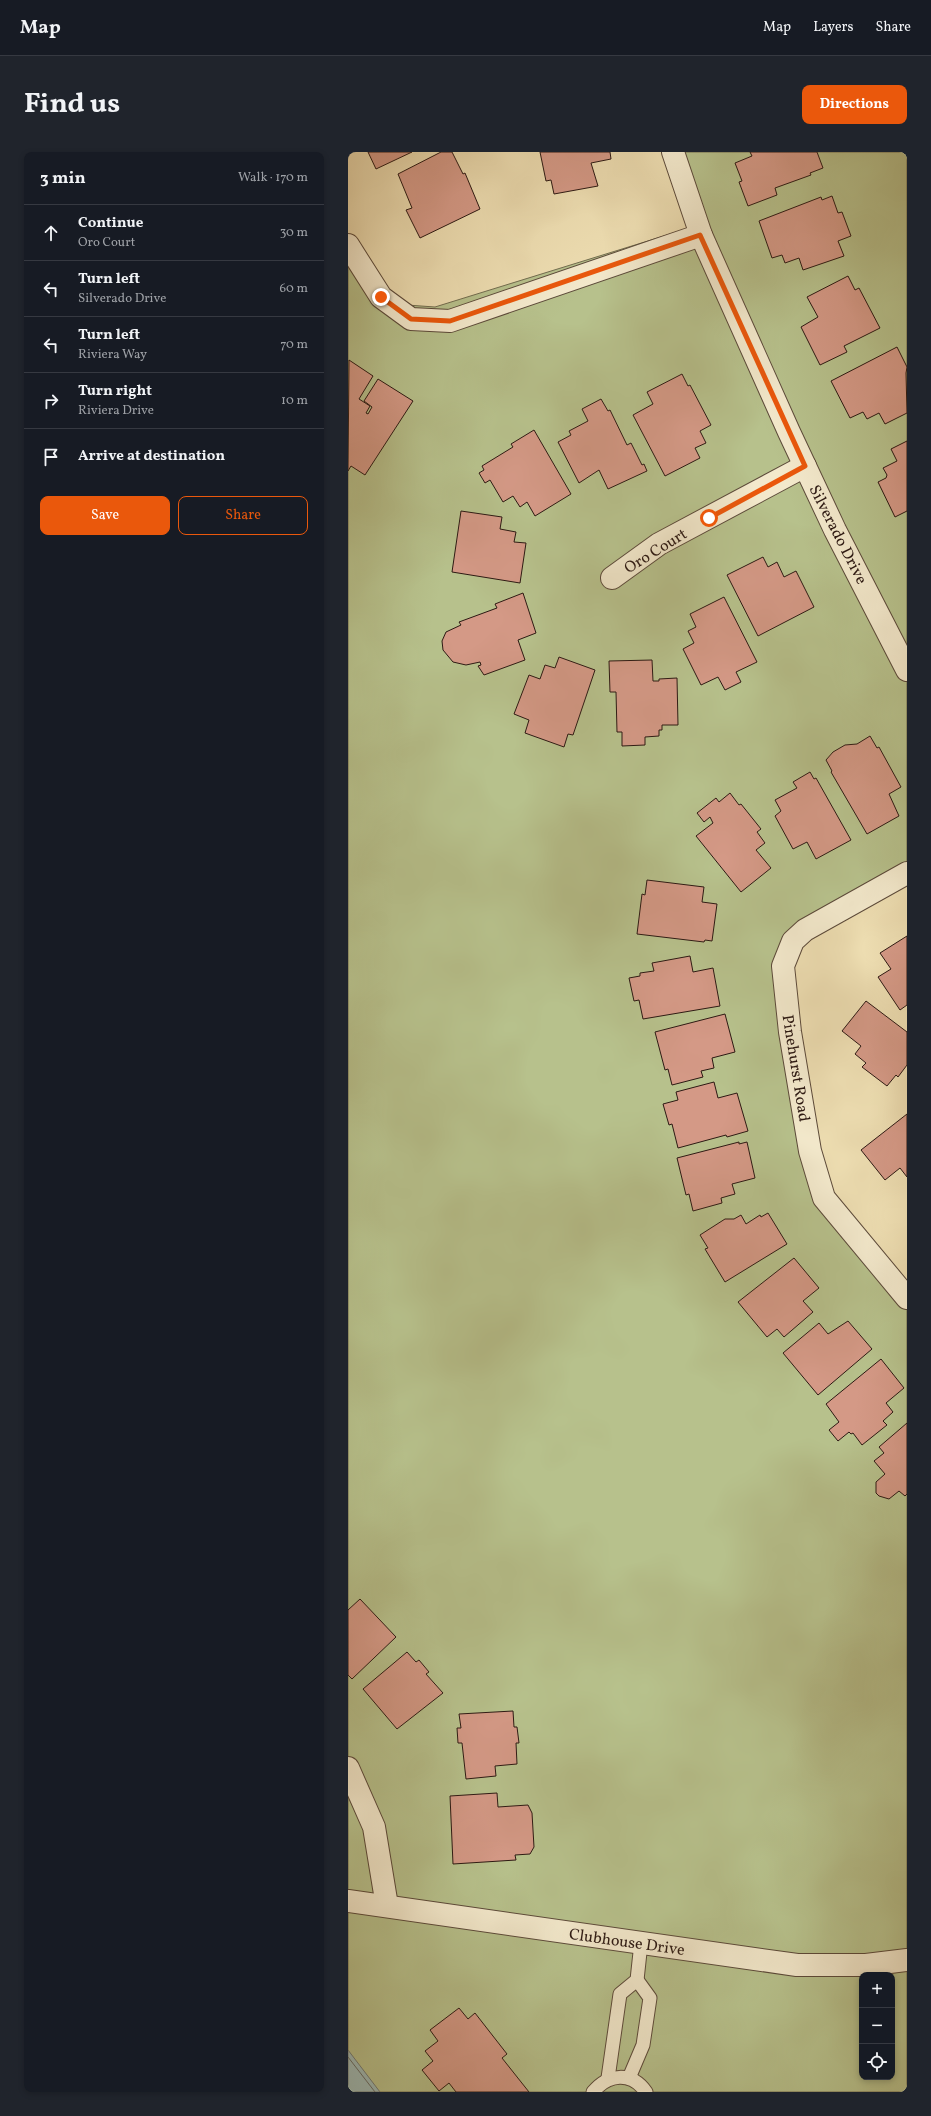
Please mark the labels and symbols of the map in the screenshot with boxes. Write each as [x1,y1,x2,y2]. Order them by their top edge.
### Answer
route end [372,288,390,306]
street label: Silverado Drive [803,481,872,588]
route start [700,509,718,527]
street label: Oro Court [620,524,692,580]
street label: Pinehurst Road [776,1013,814,1124]
street label: Clubhouse Drive [567,1924,686,1962]

